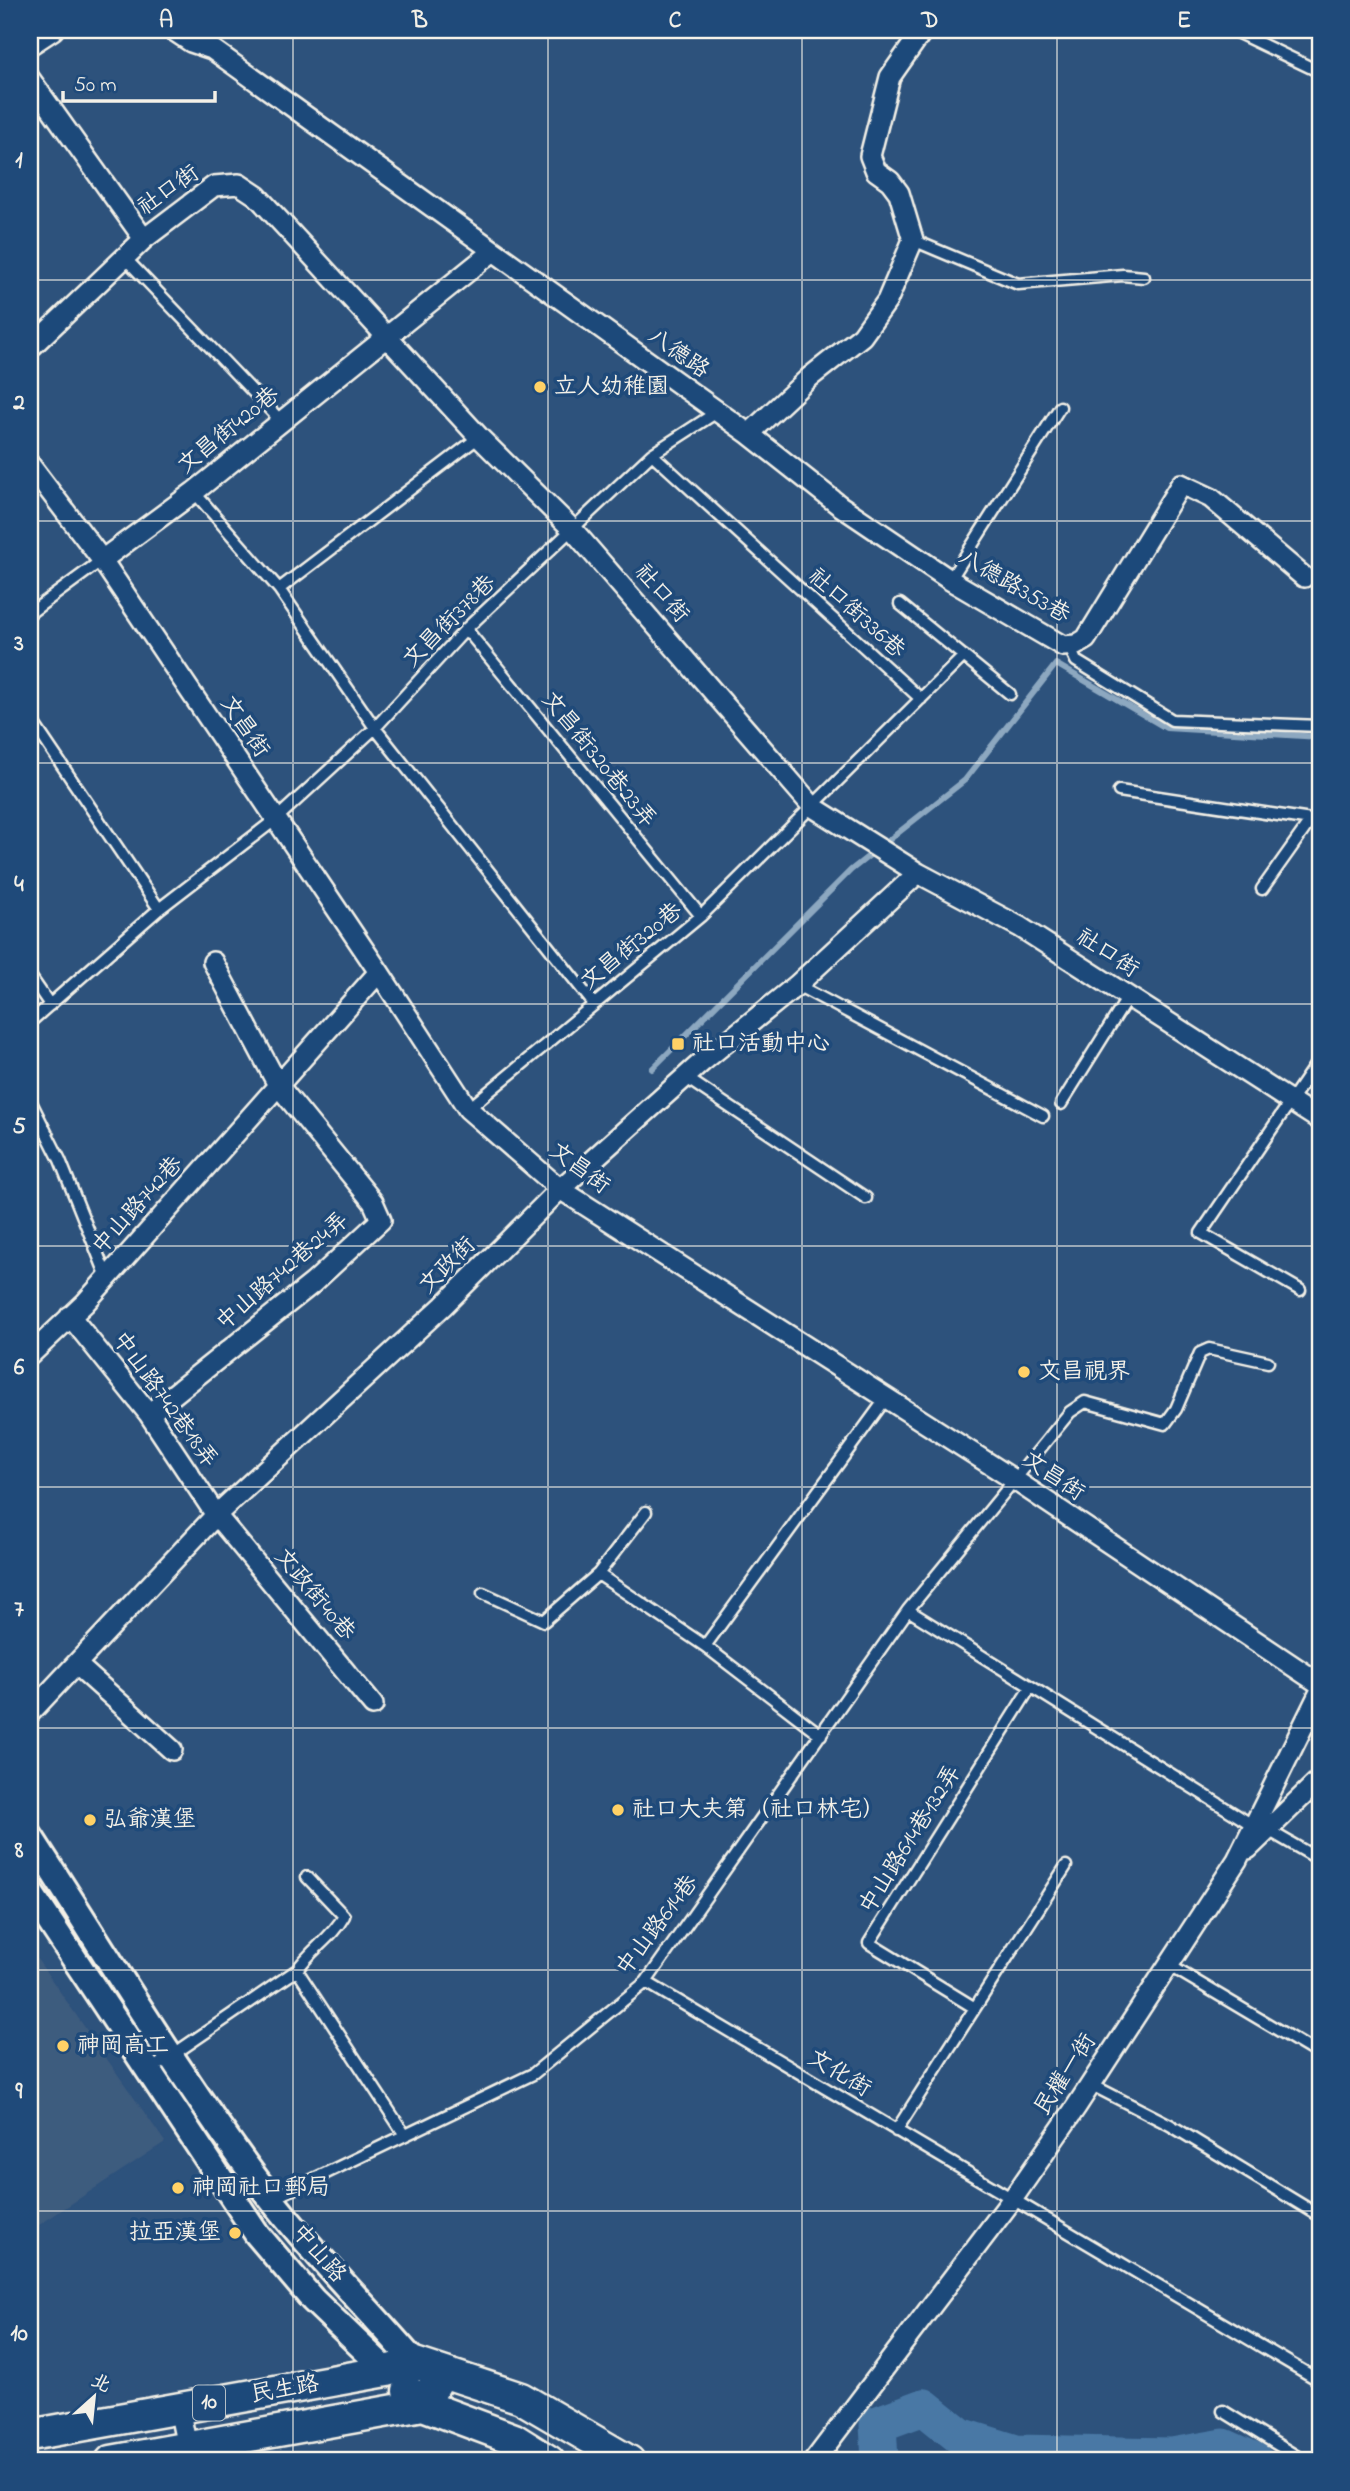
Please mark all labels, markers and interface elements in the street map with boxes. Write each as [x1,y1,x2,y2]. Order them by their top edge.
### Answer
text: A [159,5,173,38]
text: B [411,5,428,38]
text: C [669,5,682,38]
text: D [921,5,938,38]
text: E [1177,5,1191,38]
scale bar [63,60,215,104]
text: 50 m [74,71,117,101]
text: 1 [15,145,23,178]
street label: 社口街 [131,158,207,224]
street label: 八德路 [640,321,716,387]
place label: 立人幼稚園 [554,371,669,404]
street label: 文昌街420巷 [171,379,288,482]
marker: 立人幼稚園 [532,379,548,395]
text: 2 [12,387,25,420]
street label: 八德路353巷 [952,542,1077,633]
street label: 社口街 [626,557,696,631]
street label: 社口街336巷 [800,561,913,667]
street label: 文昌街378巷 [396,567,505,676]
text: 3 [13,628,24,661]
street label: 文昌街320巷23弄 [533,685,663,835]
street label: 文昌街 [211,689,277,765]
text: 4 [14,869,24,902]
street label: 文昌街320巷 [574,895,691,998]
street label: 社口街 [1069,921,1145,987]
place label: 社口活動中心 [692,1028,830,1061]
marker: 社口活動中心 [670,1036,686,1052]
text: 5 [12,1111,26,1144]
street label: 文昌街 [542,1135,616,1203]
street label: 中山路742巷 [85,1149,192,1263]
street label: 中山路742巷24弄 [209,1205,357,1339]
street label: 文政街 [412,1230,484,1302]
street label: 中山路742巷18弄 [103,1325,225,1475]
text: 6 [14,1352,25,1385]
place label: 文昌視界 [1038,1356,1130,1389]
marker: 文昌視界 [1016,1364,1032,1380]
street label: 文昌街 [1015,1444,1091,1510]
street label: 文政街40巷 [266,1542,363,1649]
text: 7 [14,1594,24,1627]
street label: 中山路614巷132弄 [852,1759,970,1921]
place label: 社口大夫第（社口林宅） [632,1794,885,1827]
marker: 社口大夫第（社口林宅） [610,1802,626,1818]
place label: 弘爺漢堡 [104,1804,196,1837]
marker: 弘爺漢堡 [82,1812,98,1828]
text: 8 [14,1835,24,1868]
street label: 中山路614巷 [609,1868,708,1983]
street label: 民權一街 [1027,2027,1105,2123]
place label: 神岡高工 [77,2030,169,2063]
marker: 神岡高工 [55,2038,71,2054]
street label: 文化街 [801,2042,877,2106]
text: 9 [15,2076,24,2109]
place label: 神岡社口郵局 [192,2172,330,2205]
marker: 神岡社口郵局 [170,2180,186,2196]
place label: 拉亞漢堡 [129,2217,221,2250]
street label: 中山路 [283,2217,353,2291]
marker: 拉亞漢堡 [227,2225,243,2241]
text: 10 [10,2318,28,2351]
north arrow [60,2362,130,2432]
text: 北 [86,2368,115,2400]
street label: 民生路 [248,2368,322,2412]
road number: 10 [193,2386,225,2420]

